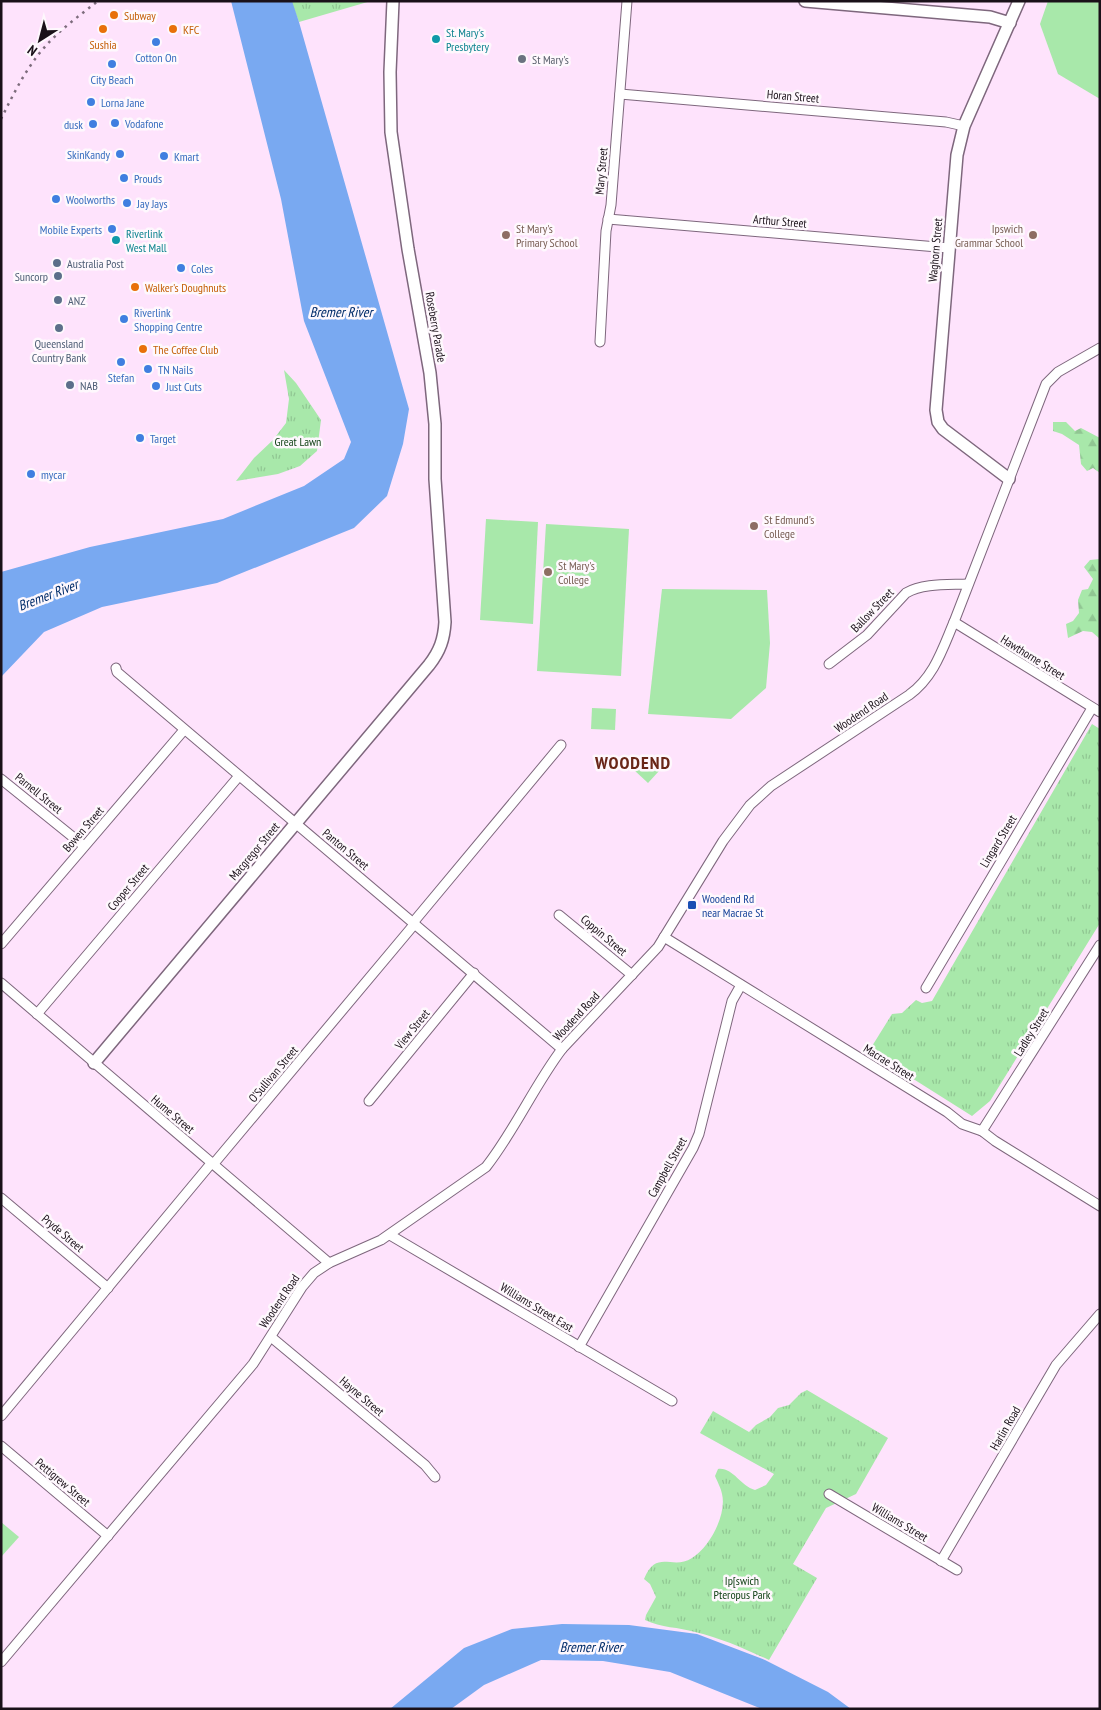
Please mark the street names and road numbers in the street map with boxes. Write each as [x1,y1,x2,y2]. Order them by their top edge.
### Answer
street label: Horan Street [766,86,820,106]
street label: Mary Street [591,146,611,195]
street label: Arthur Street [753,211,808,231]
street label: Waghorn Street [925,217,945,283]
street label: Roseberry Parade [422,291,450,363]
street label: Ballow Street [847,584,897,635]
street label: Hawthorne Street [998,631,1069,683]
street label: Woodend Road [831,689,891,735]
street label: Parnell Street [12,769,66,817]
street label: Bowen Street [59,803,107,855]
street label: Lingard Street [976,811,1020,870]
street label: Macgregor Street [225,818,283,883]
street label: Panton Street [320,825,373,873]
street label: Cooper Street [104,860,152,913]
street label: Coppin Street [578,911,631,959]
street label: Woodend Road [549,988,603,1044]
street label: View Street [391,1005,433,1053]
street label: Ladley Street [1010,1005,1052,1059]
street label: Macrae Street [861,1040,918,1084]
street label: O'Sullivan Street [245,1042,301,1105]
street label: Hume Street [148,1092,198,1137]
street label: Campbell Street [644,1134,690,1200]
street label: Pryde Street [39,1211,88,1255]
street label: Woodend Road [256,1271,302,1331]
street label: Williams Street East [498,1279,577,1335]
street label: Hayne Street [337,1373,388,1419]
street label: Harlin Road [986,1403,1024,1453]
street label: Pettigrew Street [33,1455,94,1510]
street label: Williams Street [869,1499,931,1545]

